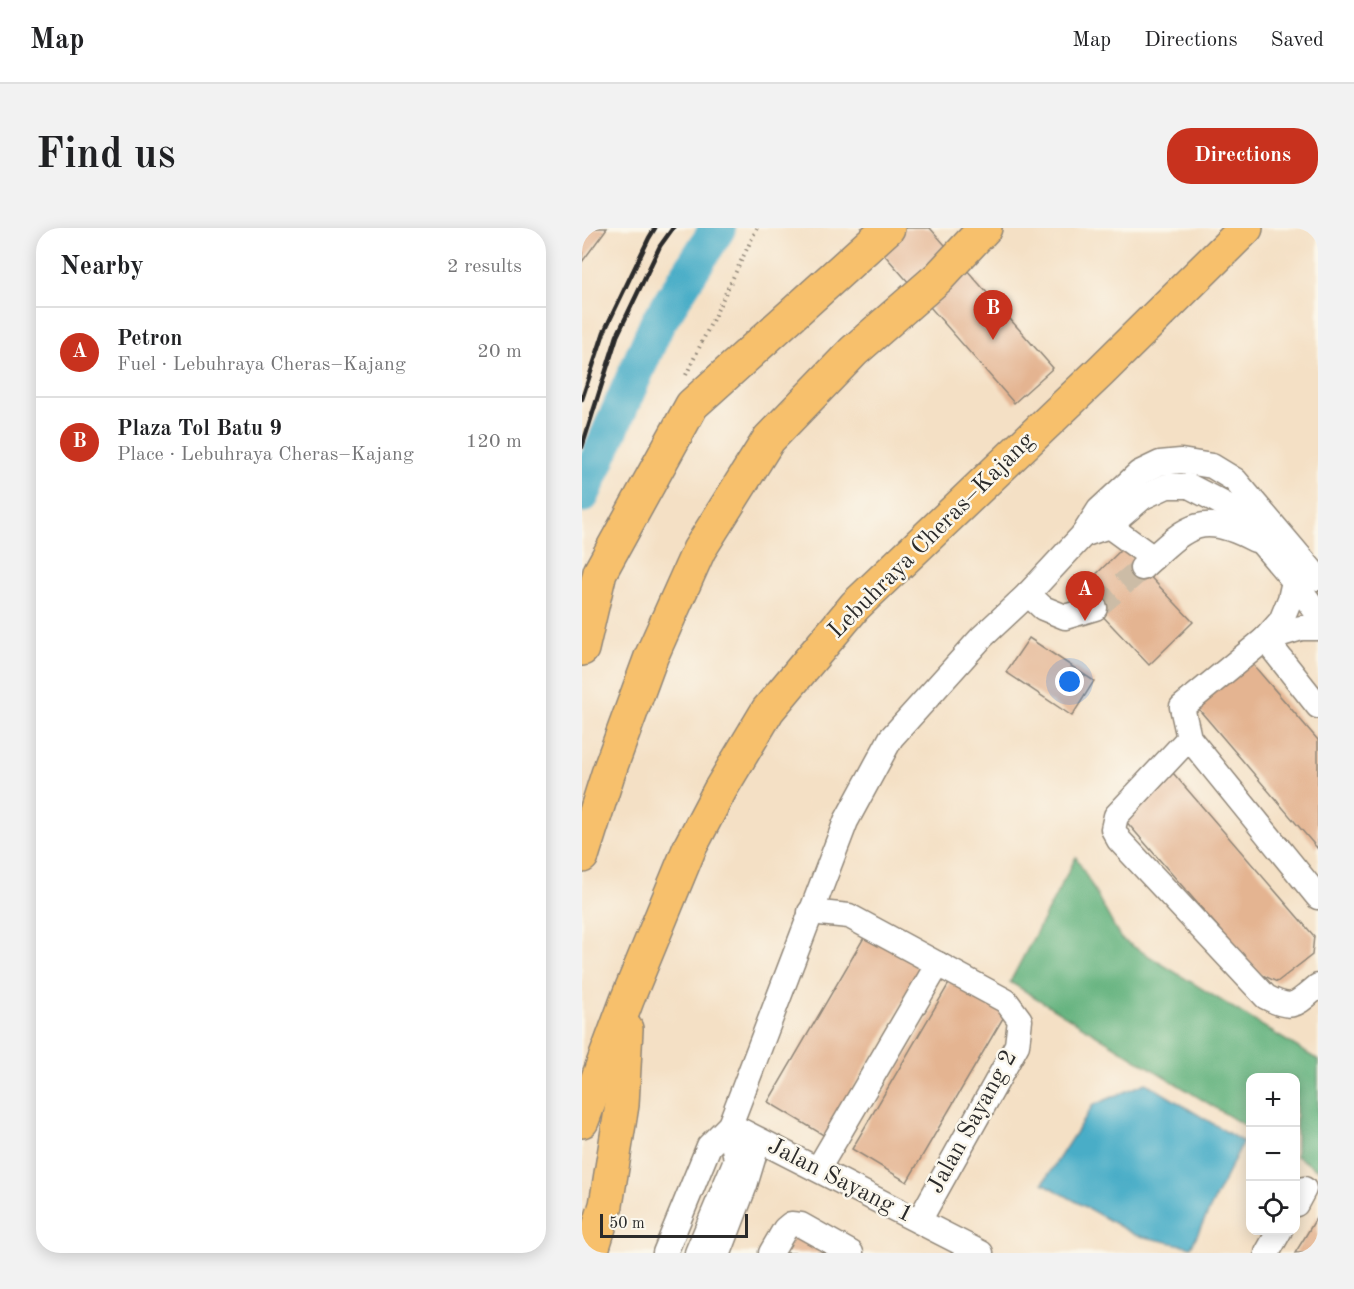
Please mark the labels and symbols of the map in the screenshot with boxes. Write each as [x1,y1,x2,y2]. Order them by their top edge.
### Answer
pin: B [974,291,1012,340]
street label: Lebuhraya Cheras–Kajang [825,429,1039,643]
pin: A [1066,572,1104,621]
your location [1055,667,1084,696]
street label: Jalan Sayang 2 [924,1046,1022,1198]
street label: Jalan Sayang 1 [763,1134,917,1228]
scale bar [600,1211,748,1238]

